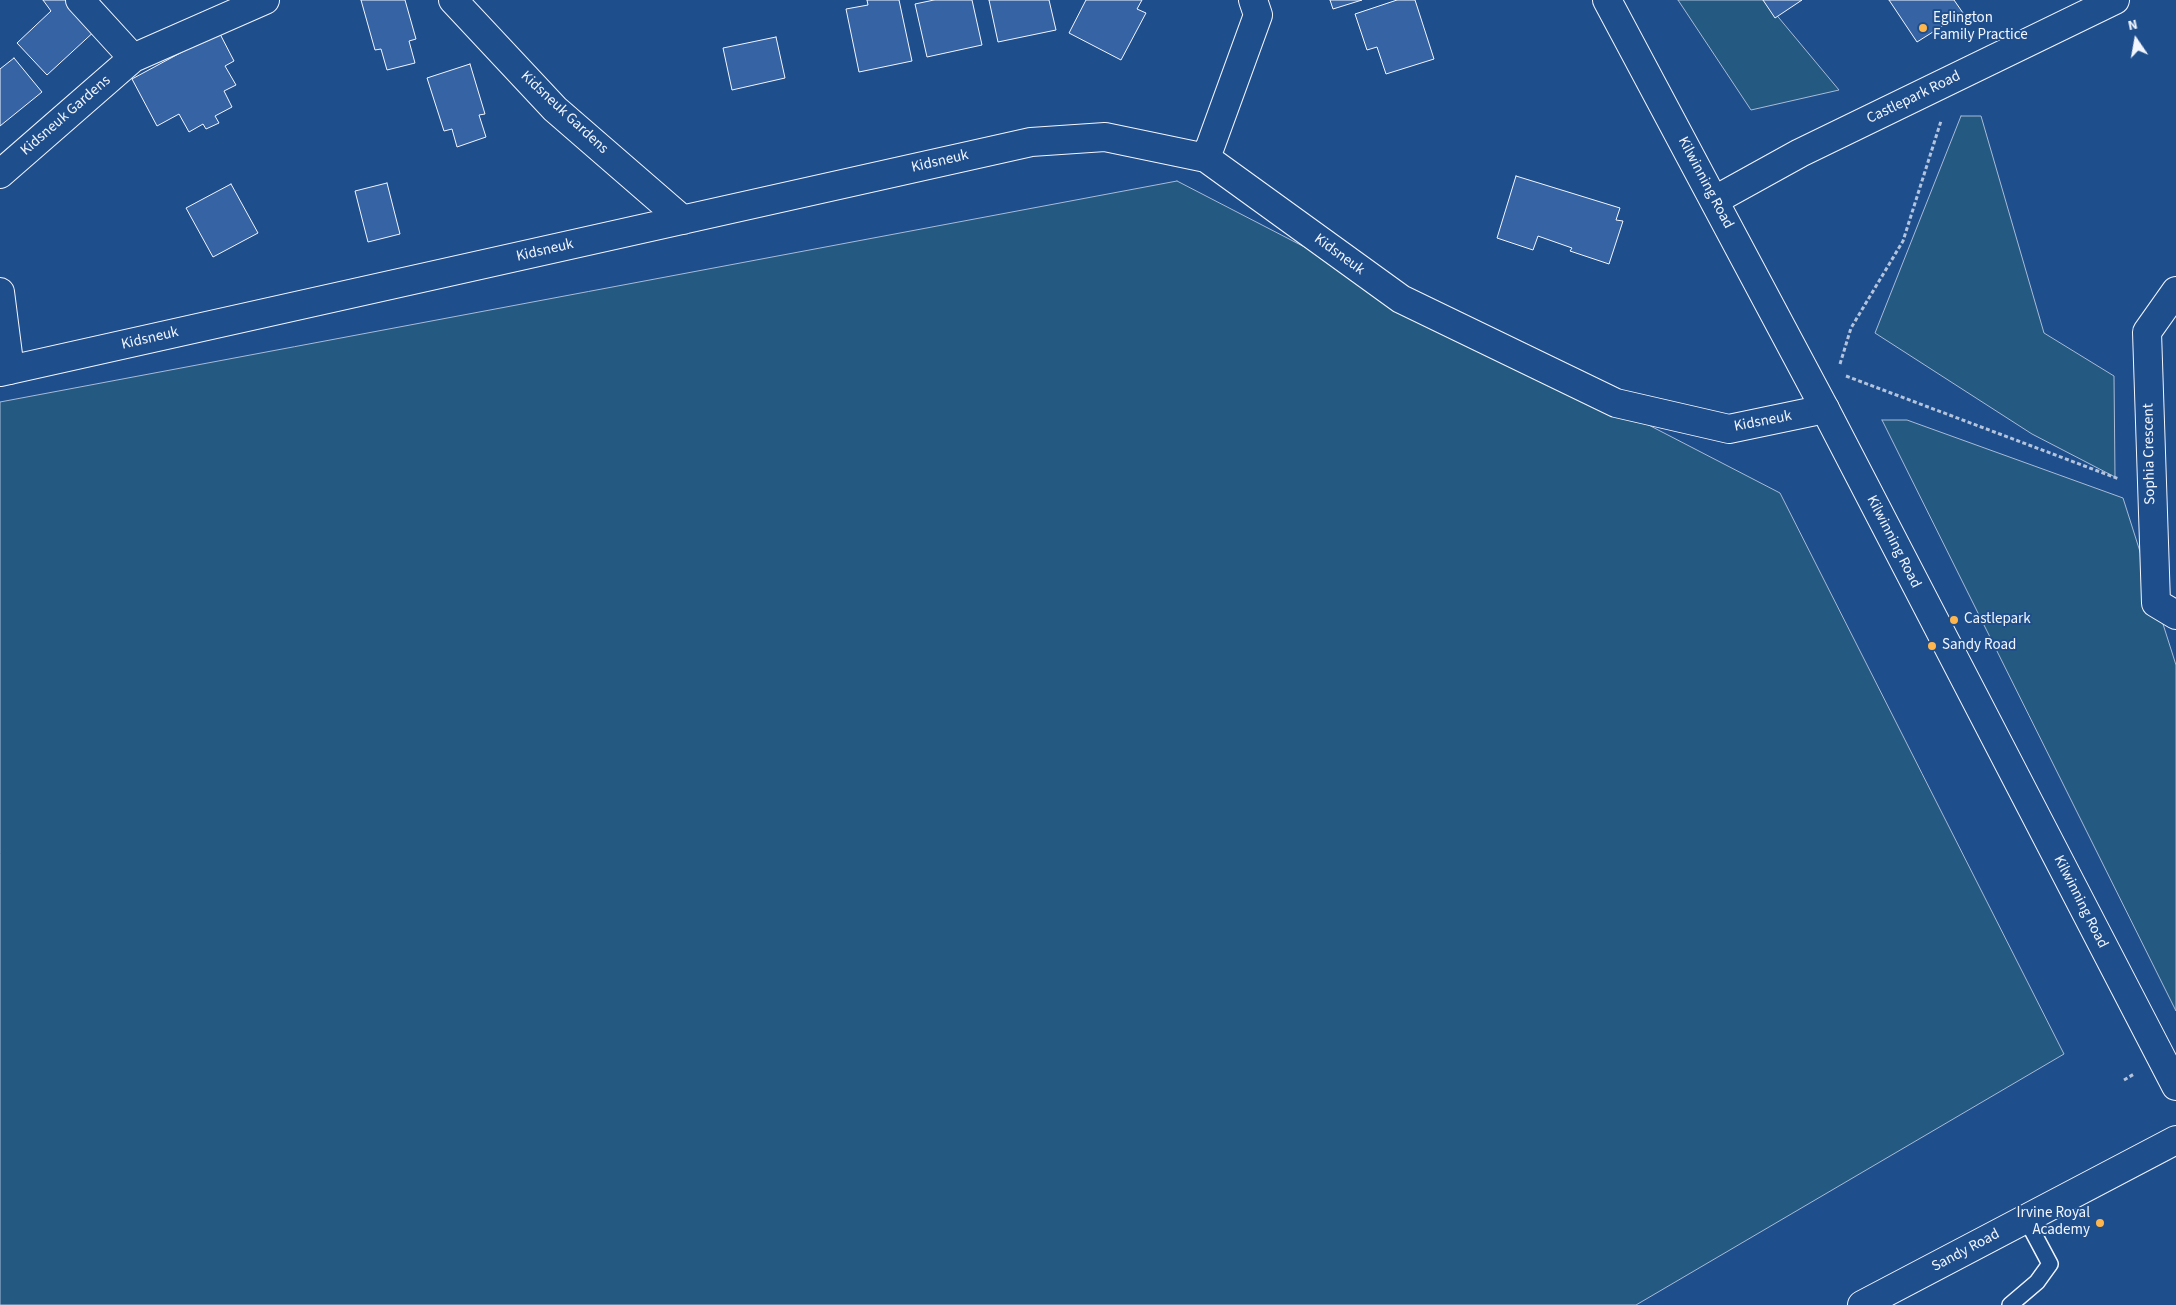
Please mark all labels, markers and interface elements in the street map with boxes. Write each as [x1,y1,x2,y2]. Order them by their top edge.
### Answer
place label: Eglington Family Practice [1933,10,2028,45]
north arrow [2111,15,2161,65]
text: N [2126,15,2140,36]
marker: Eglington Family Practice [1917,22,1929,34]
street label: Kidsneuk Gardens [516,68,612,158]
street label: Castlepark Road [1864,68,1964,128]
street label: Kidsneuk Gardens [17,72,115,160]
street label: Kilwinning Road [1673,134,1737,232]
street label: Kidsneuk [910,147,970,177]
street label: Kidsneuk [1310,231,1368,279]
street label: Kidsneuk [515,236,575,266]
street label: Kidsneuk [120,324,180,354]
street label: Sophia Crescent [2140,403,2160,505]
street label: Kidsneuk [1733,408,1793,436]
street label: Kilwinning Road [1862,493,1924,591]
place label: Castlepark [1964,611,2031,629]
marker: Castlepark [1948,614,1960,626]
place label: Sandy Road [1942,637,2016,655]
marker: Sandy Road [1926,640,1938,652]
street label: Kilwinning Road [2049,853,2111,951]
place label: Irvine Royal Academy [2017,1205,2090,1240]
marker: Irvine Royal Academy [2094,1217,2106,1229]
street label: Sandy Road [1929,1226,2003,1276]

